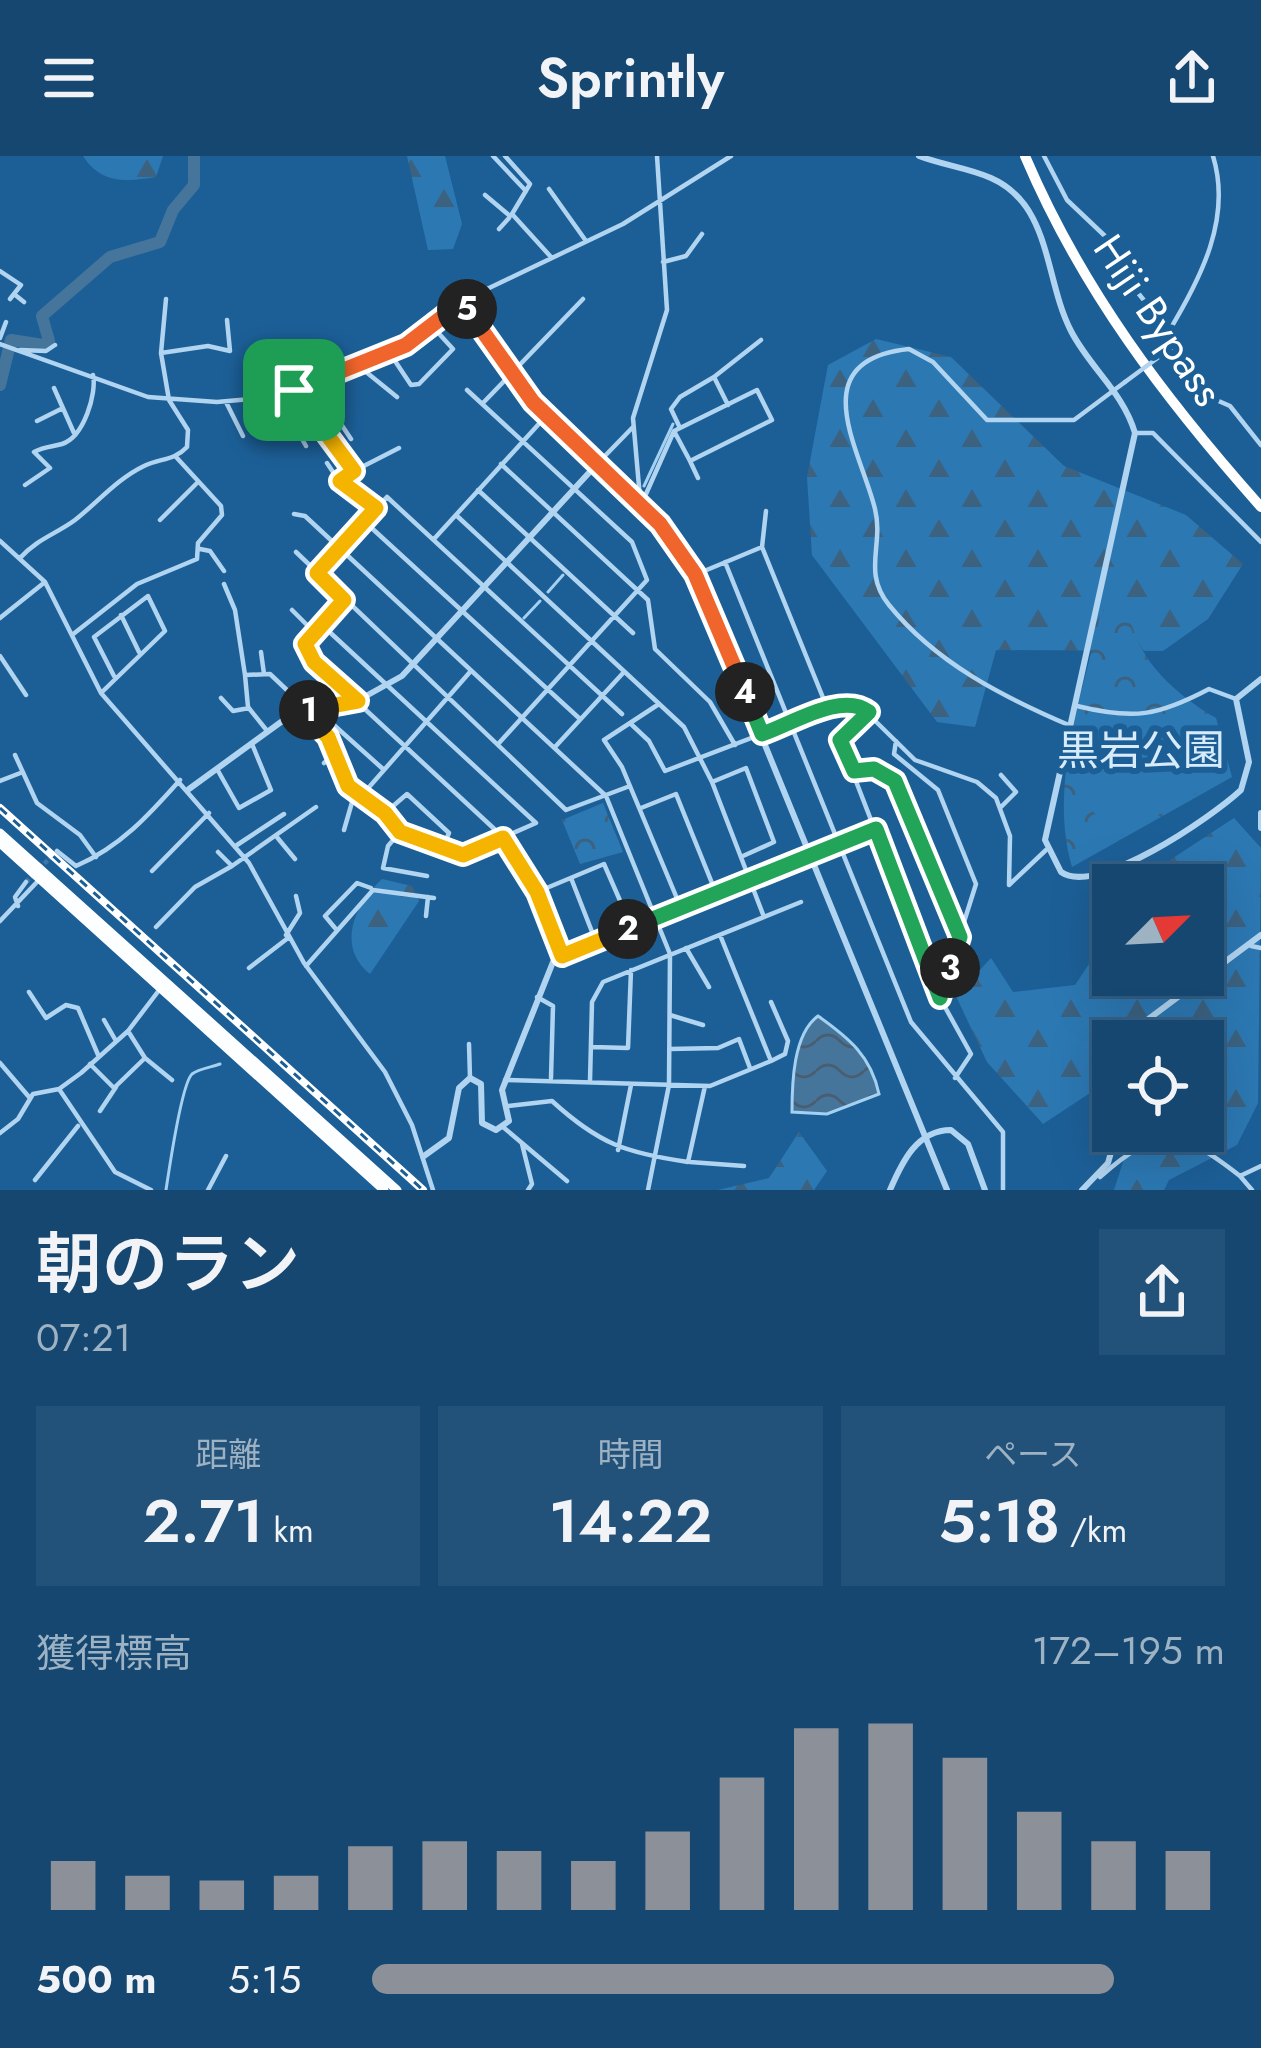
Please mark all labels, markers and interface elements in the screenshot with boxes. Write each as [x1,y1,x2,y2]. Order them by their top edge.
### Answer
text: Sprintly [537,39,724,117]
icon: menu [36,45,102,111]
icon: share [1159,45,1225,111]
street label: Hiji Bypass [1079,222,1238,418]
pin: 5 [437,279,497,339]
text: 5 [456,285,478,332]
pin [243,339,345,441]
icon: arrive [261,357,327,423]
pin: 4 [715,662,775,722]
text: 4 [733,668,757,715]
pin: 1 [279,680,339,740]
text: 1 [301,686,317,733]
park label: 黒岩公園 [1057,720,1225,781]
north arrow [1092,864,1224,996]
map controls [1092,864,1224,1152]
pin: 2 [598,899,658,959]
text: 2 [617,905,639,952]
pin: 3 [920,938,980,998]
text: 3 [940,944,960,991]
button: locate [1092,1020,1224,1152]
text: 朝のラン [36,1216,300,1312]
button: share [1099,1229,1225,1355]
text: 07:21 [36,1309,131,1366]
text: 距離 [195,1431,261,1478]
text: 時間 [597,1431,663,1478]
text: ペース [984,1431,1082,1478]
text: 2.71 [143,1478,264,1565]
text: 14:22 [549,1478,712,1565]
text: 5:18 [938,1478,1060,1565]
text: km [264,1507,314,1554]
text: /km [1060,1507,1127,1554]
text: 172–195 m [1032,1622,1225,1679]
text: 獲得標高 [36,1625,192,1682]
text: 500 m [36,1951,156,2008]
text: 5:15 [228,1951,301,2008]

